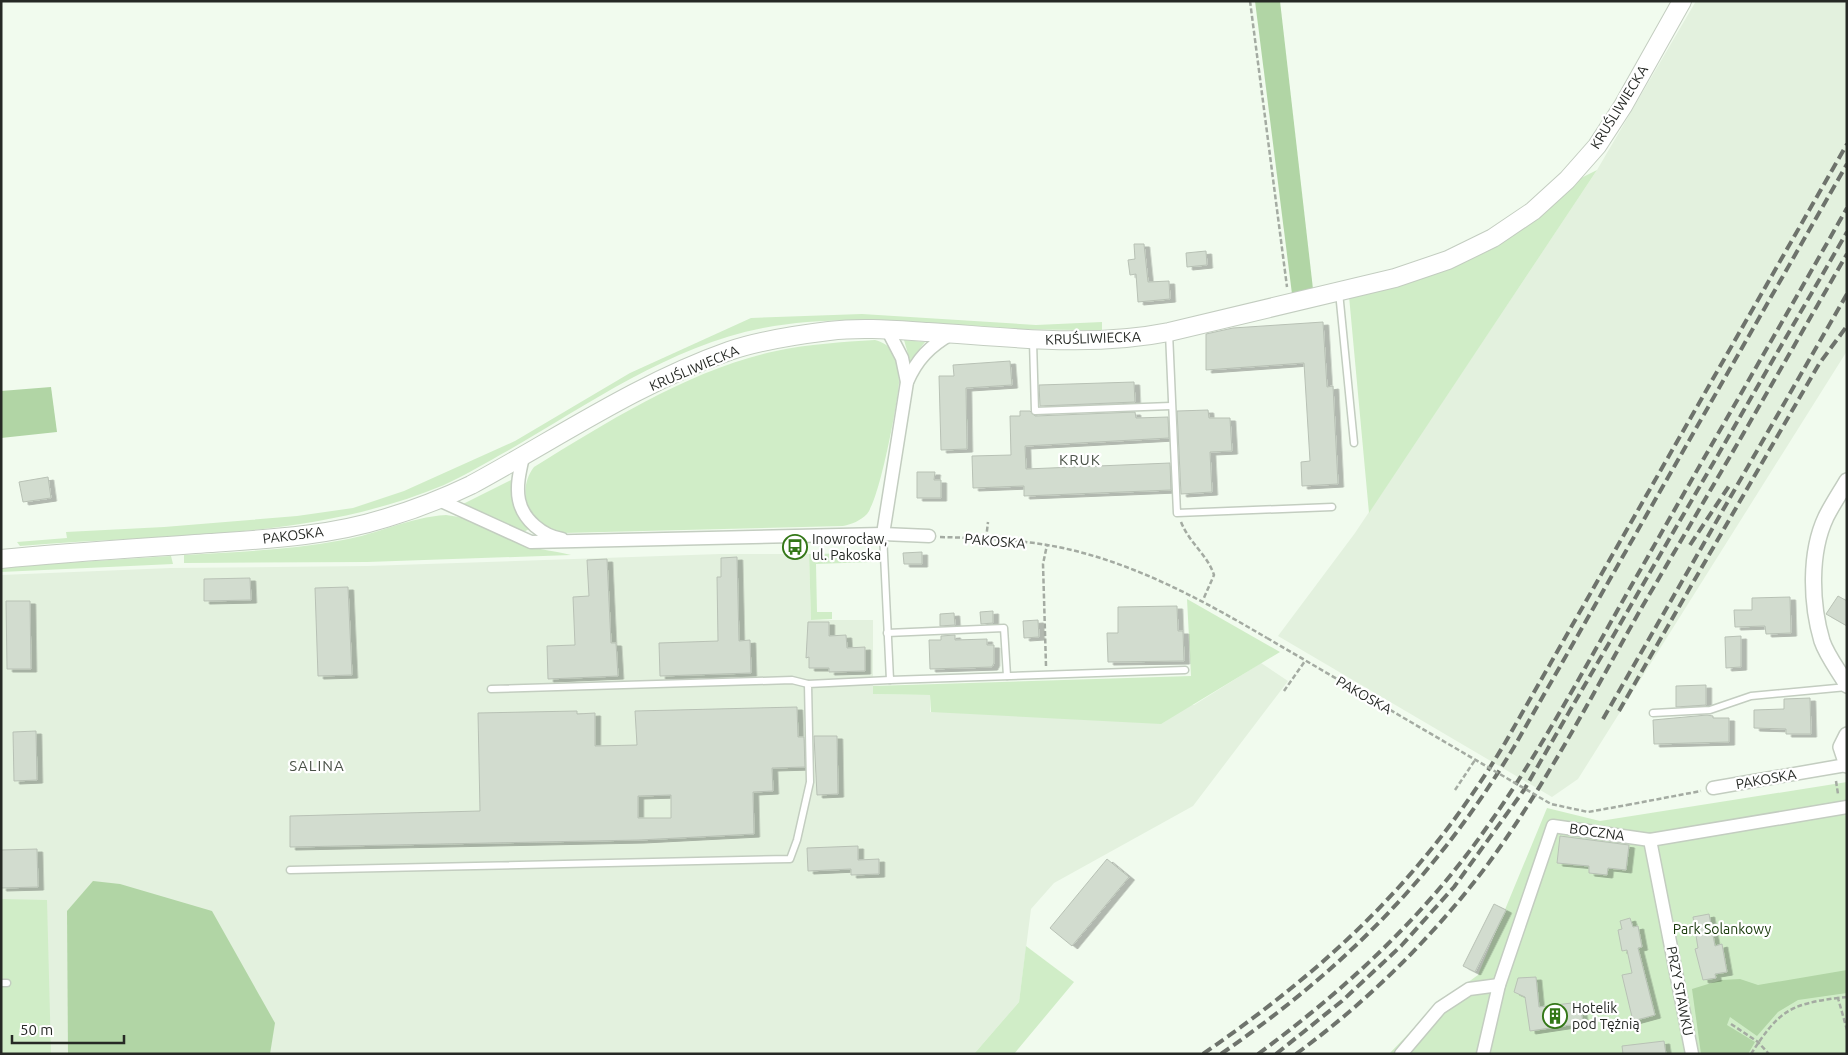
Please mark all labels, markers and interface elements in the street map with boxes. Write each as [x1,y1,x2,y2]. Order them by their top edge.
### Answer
street label: KRUŚLIWIECKA [1586,62,1651,152]
street label: KRUŚLIWIECKA [1045,327,1141,348]
street label: KRUŚLIWIECKA [646,341,741,394]
district label: KRUK [1059,451,1101,468]
street label: PAKOSKA [262,523,324,547]
street label: PAKOSKA [964,530,1026,552]
place label: Inowrocław, ul. Pakoska [812,531,888,563]
bus stop icon: Inowrocław, ul. Pakoska [782,534,808,560]
street label: PAKOSKA [1333,673,1395,717]
district label: SALINA [289,757,345,774]
street label: PAKOSKA [1734,766,1798,792]
street label: BOCZNA [1568,820,1626,844]
park label: Park Solankowy [1673,921,1771,937]
street label: PRZY STAWKU [1663,945,1697,1037]
place label: Hotelik pod Tężnią [1572,1000,1640,1032]
building icon: Hotelik pod Tężnią [1542,1003,1568,1029]
scale bar [12,1012,125,1044]
text: 50 m [20,1021,53,1038]

